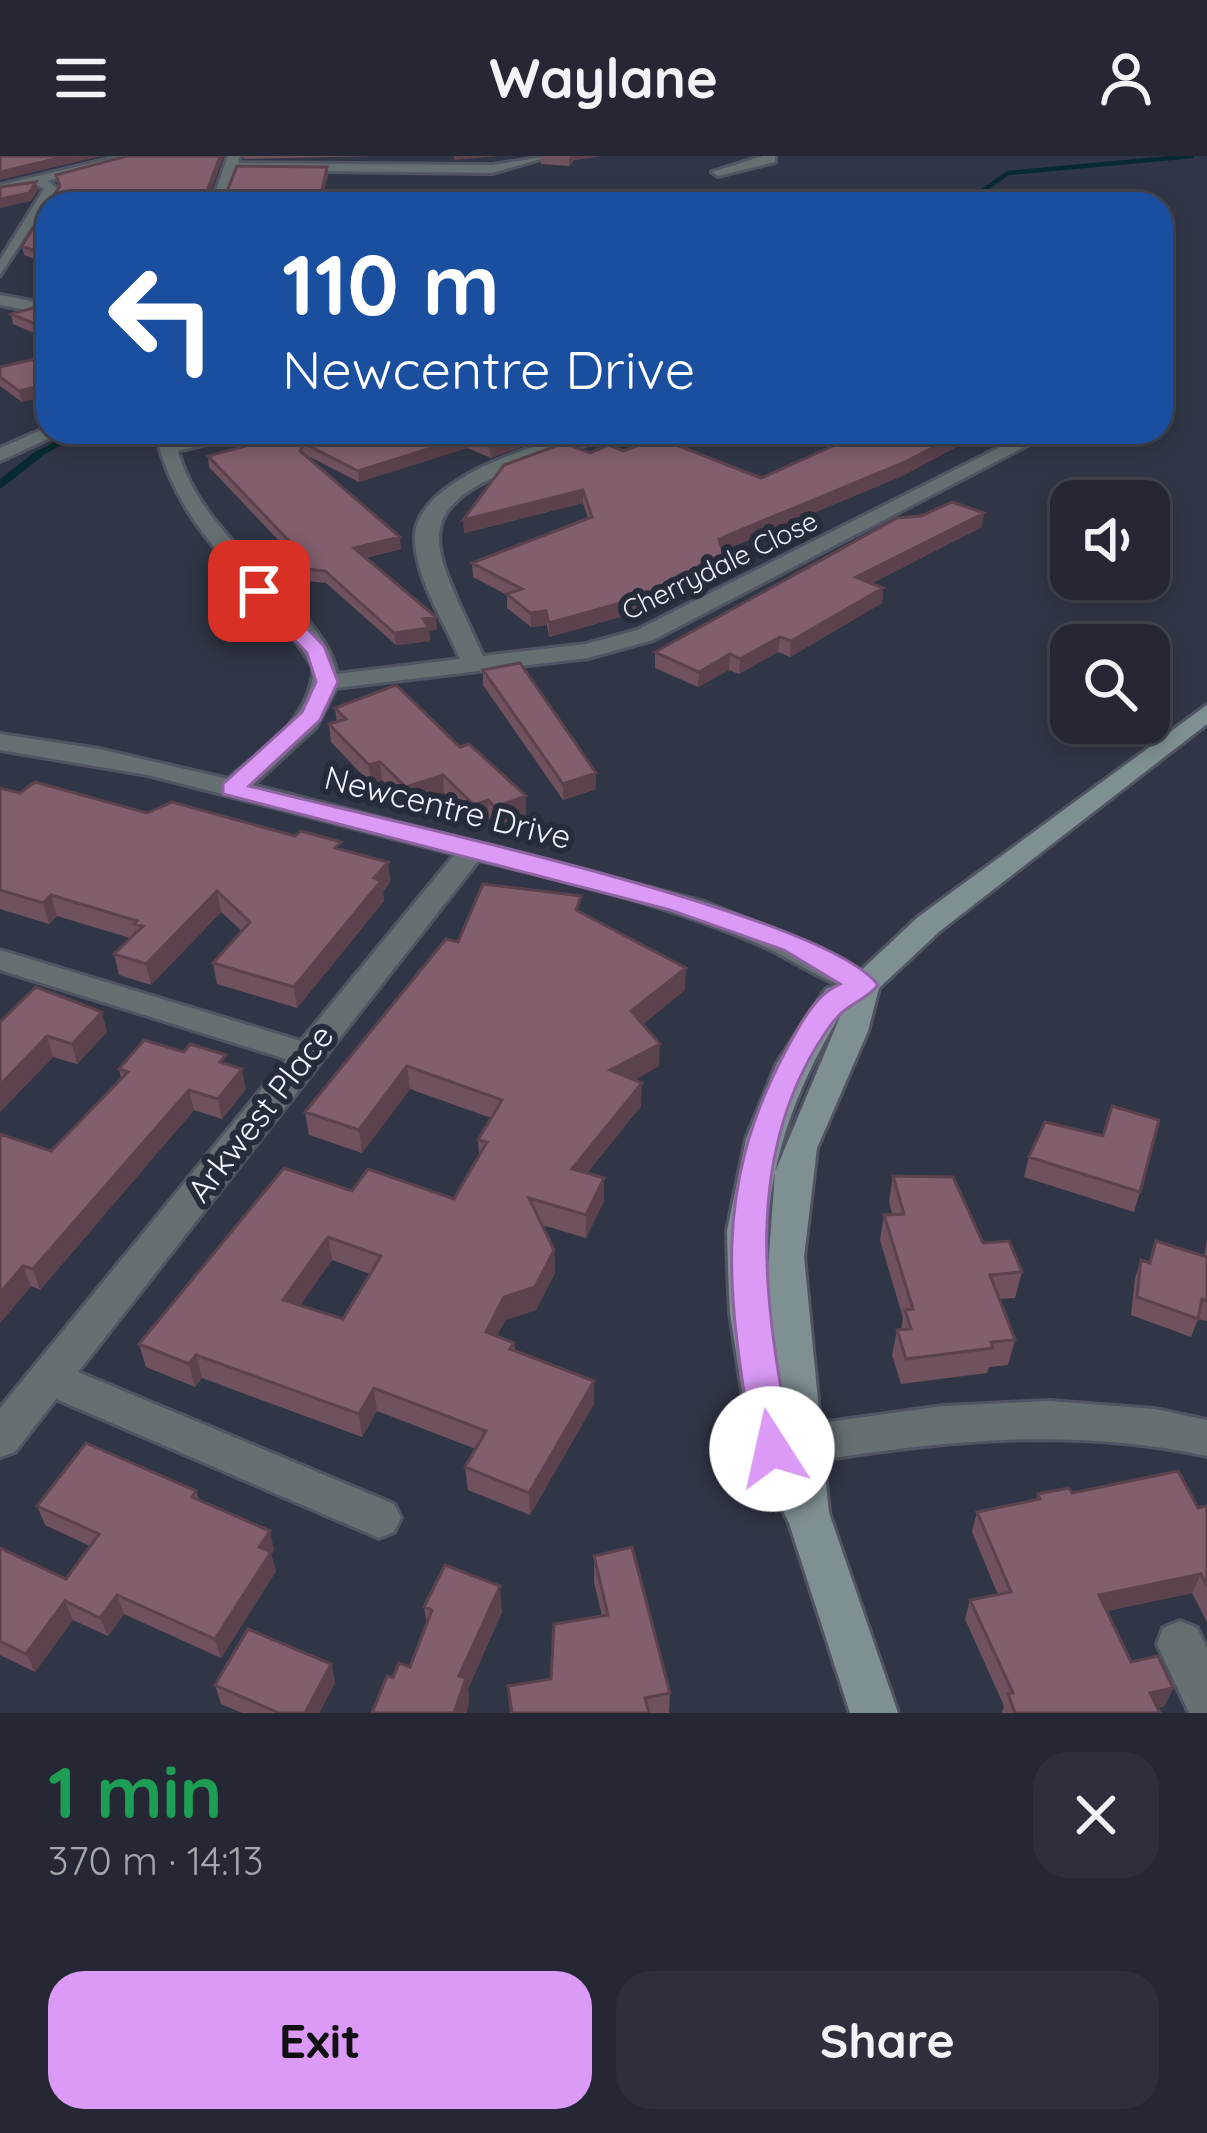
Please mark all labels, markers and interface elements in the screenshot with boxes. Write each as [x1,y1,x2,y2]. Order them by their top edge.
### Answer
text: Waylane [489,44,718,112]
icon: menu [48,45,114,111]
icon: person [1093,45,1159,111]
text: 110 m [282,231,500,336]
icon: left [84,240,240,396]
text: Newcentre Drive [282,335,695,403]
map controls [1050,480,1170,744]
button: sound [1050,480,1170,600]
street label: Cherrydale Close [616,503,823,627]
pin [208,540,310,642]
icon: arrive [226,558,292,624]
button: search [1050,624,1170,744]
street label: Newcentre Drive [321,756,576,857]
street label: Arkwest Place [178,1016,342,1210]
position arrow [709,1386,835,1512]
text: 1 min [48,1746,222,1836]
button: close [1033,1752,1159,1878]
text: 370 m · 14:13 [48,1836,263,1885]
button: Exit [48,1971,592,2109]
button: Share [616,1971,1159,2109]

